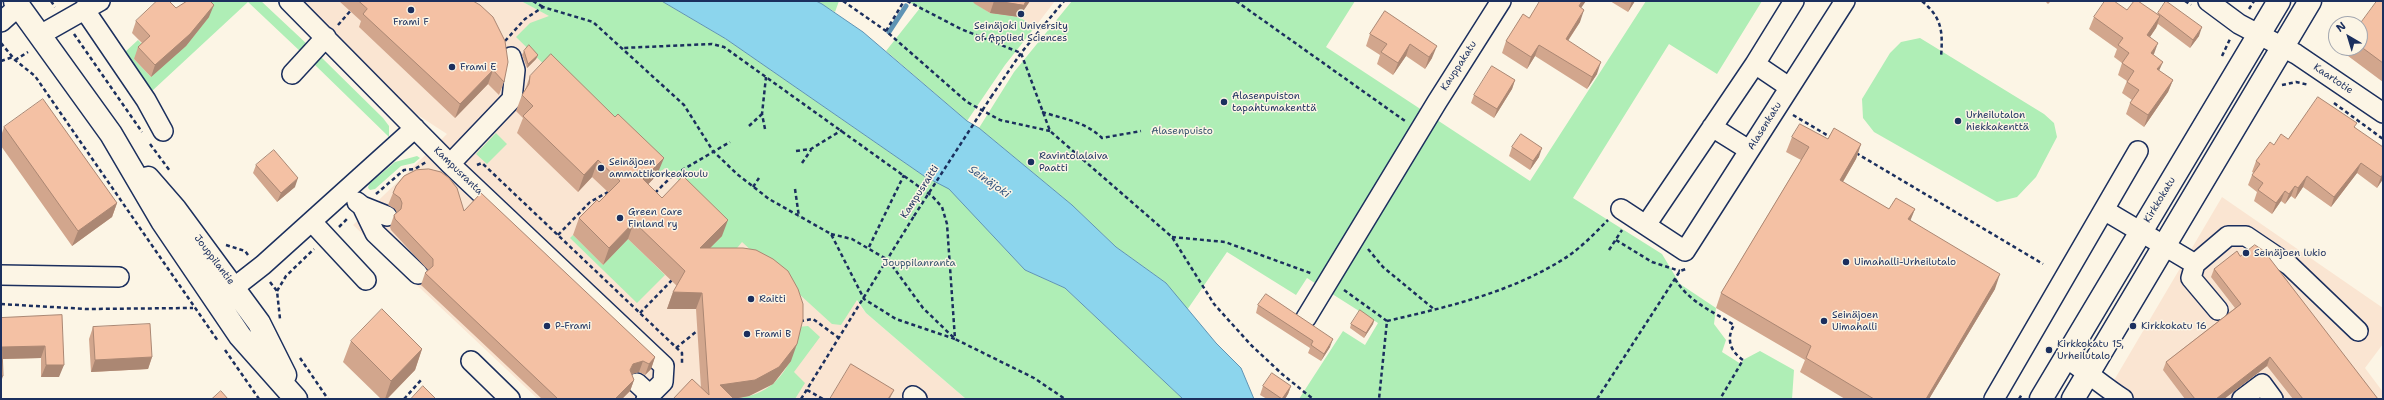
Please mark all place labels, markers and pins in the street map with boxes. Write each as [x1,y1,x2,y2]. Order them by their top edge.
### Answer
marker: Frami F [406,5,416,15]
marker: Seinäjoki University of Applied Sciences [1016,9,1026,19]
place label: Frami F [393,16,429,28]
place label: Seinäjoki University of Applied Sciences [974,20,1068,44]
place label: Frami E [460,61,496,73]
marker: Frami E [447,62,457,72]
place label: Alasenpuiston tapahtumakenttä [1232,90,1316,114]
marker: Alasenpuiston tapahtumakenttä [1219,97,1229,107]
place label: Urheilutalon hiekkakenttä [1966,109,2029,132]
marker: Urheilutalon hiekkakenttä [1953,116,1963,126]
place label: Ravintolalaiva Paatti [1039,150,1108,174]
place label: Seinäjoen ammattikorkeakoulu [609,156,708,180]
marker: Ravintolalaiva Paatti [1026,157,1036,167]
marker: Seinäjoen ammattikorkeakoulu [596,163,606,173]
place label: Green Care Finland ry [628,206,682,230]
marker: Green Care Finland ry [615,213,625,223]
place label: Seinäjoen lukio [2254,247,2326,259]
marker: Seinäjoen lukio [2241,248,2251,258]
place label: Uimahalli-Urheilutalo [1854,256,1956,268]
marker: Uimahalli-Urheilutalo [1841,257,1851,267]
place label: Raitti [759,293,786,305]
marker: Raitti [746,294,756,304]
place label: Seinäjoen Uimahalli [1832,309,1878,332]
marker: Seinäjoen Uimahalli [1819,316,1829,326]
place label: P-Frami [555,320,591,332]
place label: Kirkkokatu 16 [2141,320,2207,332]
marker: P-Frami [542,321,552,331]
marker: Kirkkokatu 16 [2128,321,2138,331]
place label: Frami B [755,328,791,340]
marker: Frami B [742,329,752,339]
place label: Kirkkokatu 15, Urheilutalo [2057,338,2124,362]
marker: Kirkkokatu 15, Urheilutalo [2044,345,2054,355]

